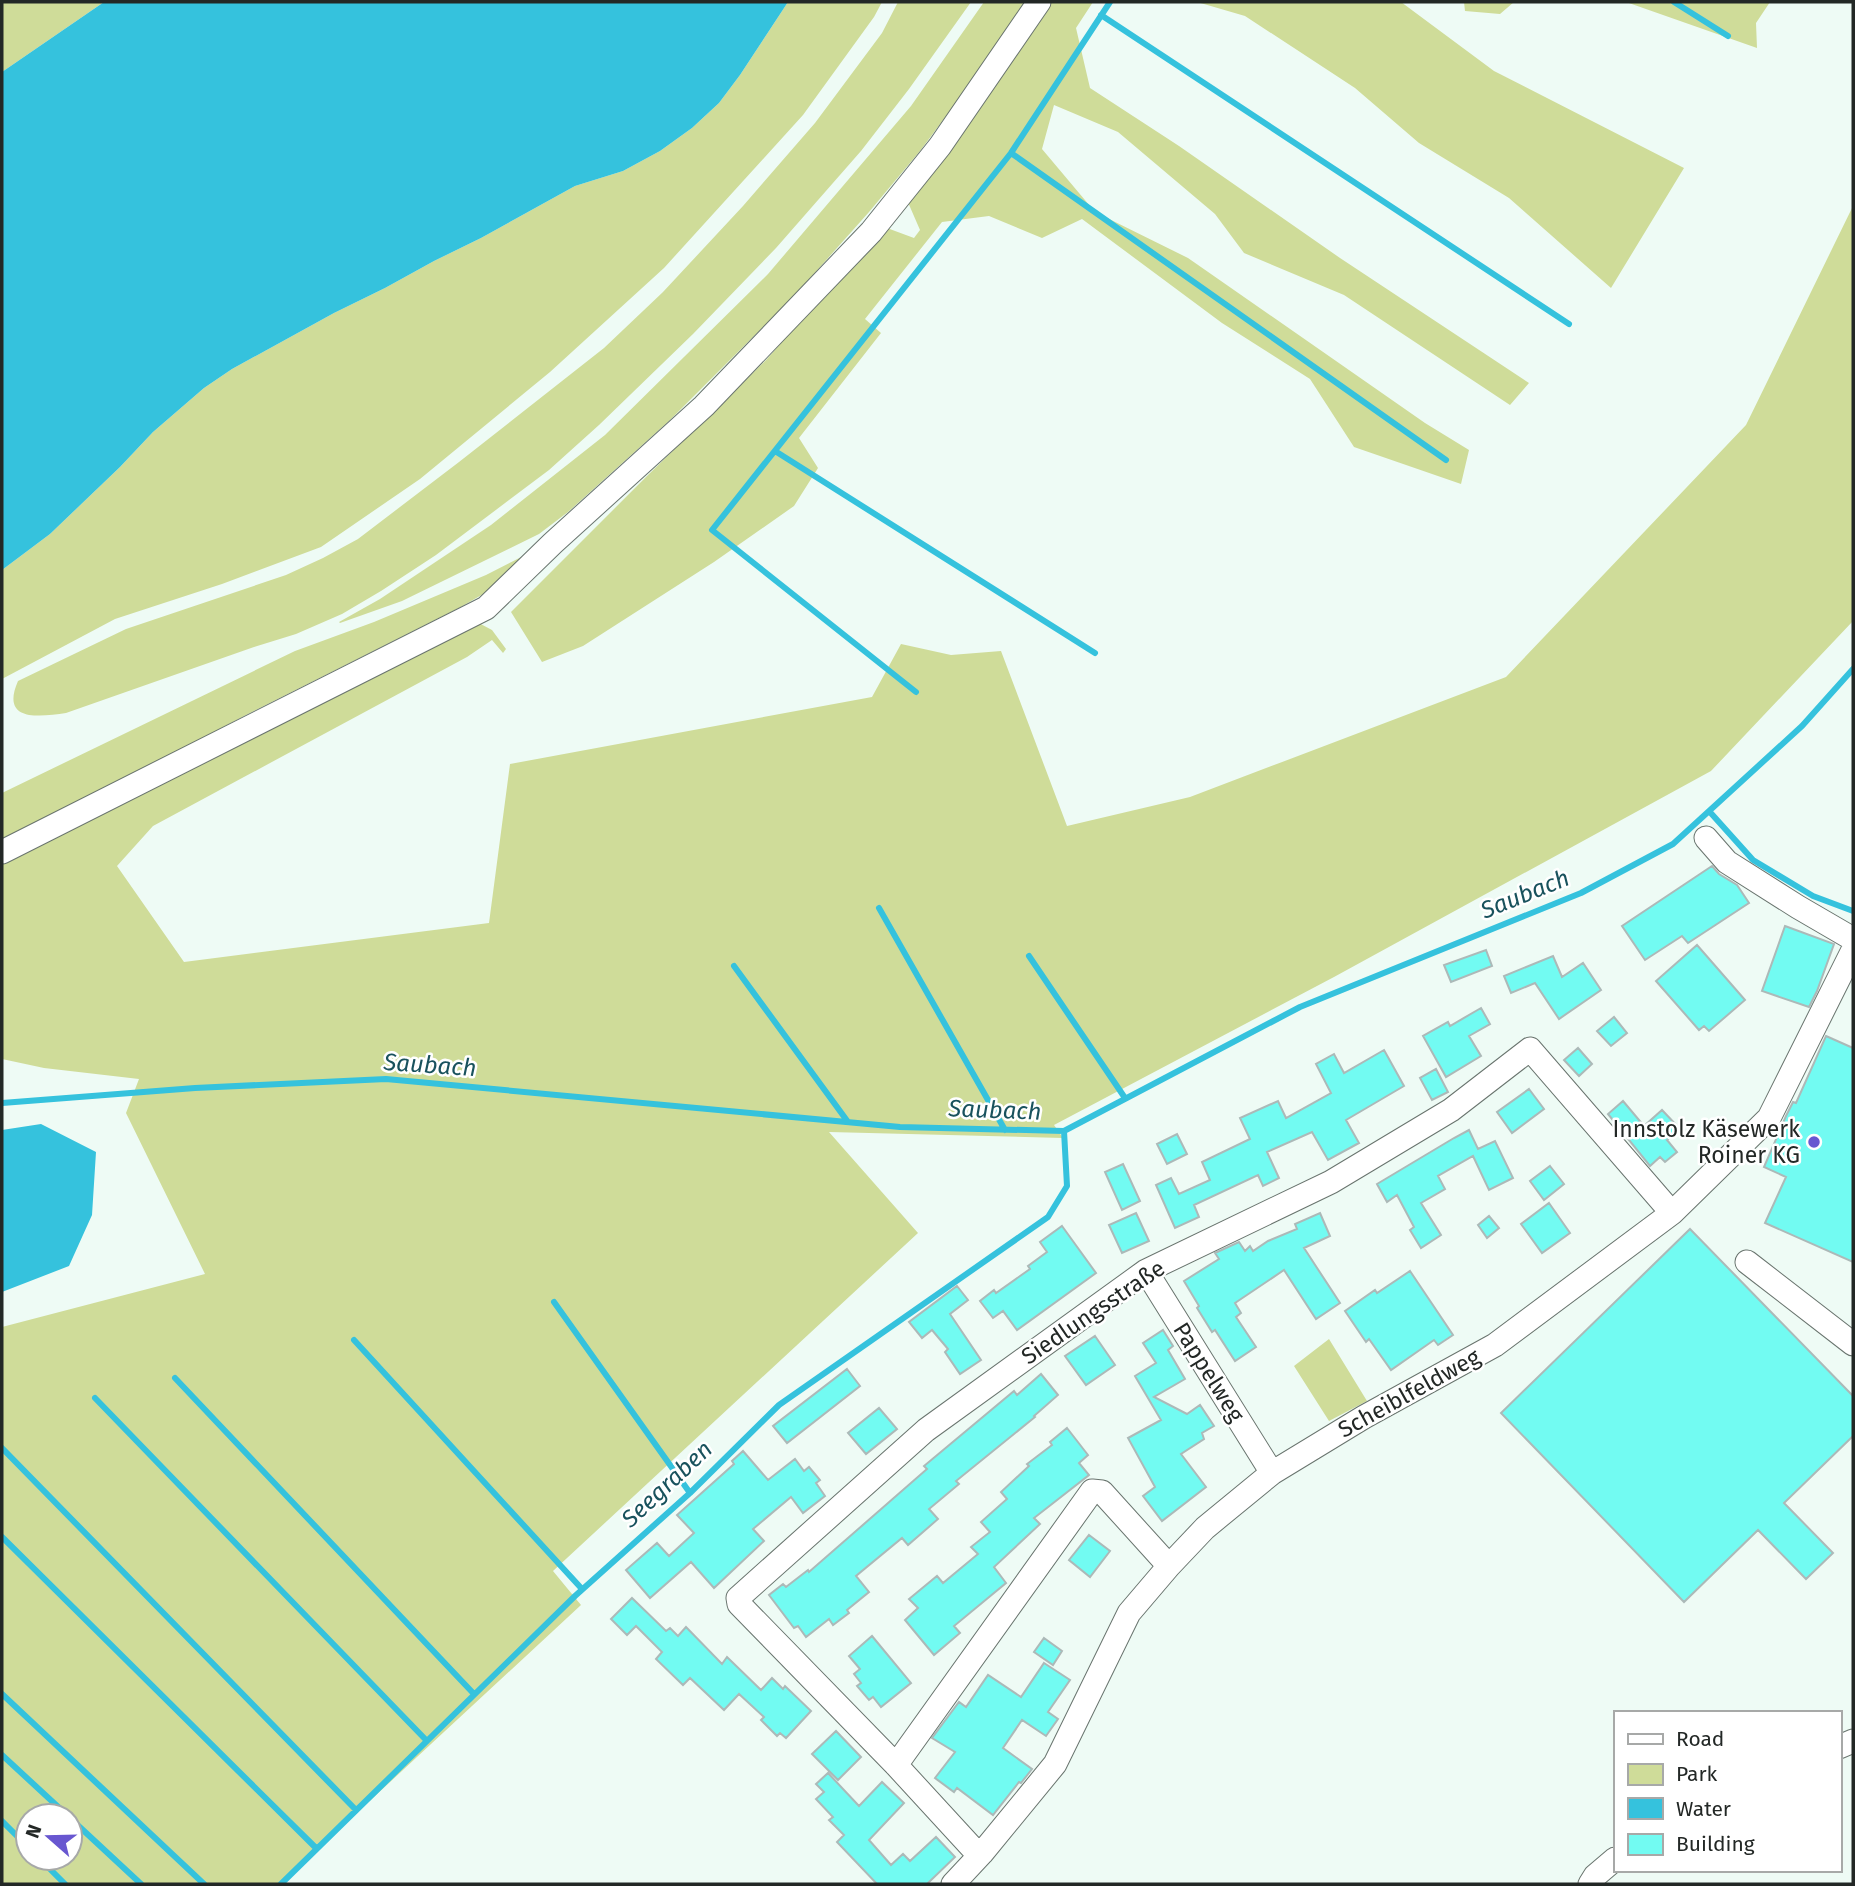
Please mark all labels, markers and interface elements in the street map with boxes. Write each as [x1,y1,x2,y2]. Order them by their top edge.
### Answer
water label: Saubach [1476,864,1573,925]
water label: Saubach [382,1048,477,1082]
water label: Saubach [947,1094,1042,1126]
place label: Innstolz Käsewerk Roiner KG [1612,1115,1800,1169]
marker: Innstolz Käsewerk Roiner KG [1806,1134,1822,1150]
street label: Siedlungsstraße [1016,1254,1170,1370]
street label: Pappelweg [1167,1317,1251,1427]
street label: Scheiblfeldweg [1333,1342,1485,1443]
water label: Seegraben [615,1435,718,1534]
legend [1614,1711,1841,1872]
text: Road [1676,1726,1724,1752]
text: Park [1676,1761,1718,1787]
text: Water [1676,1796,1731,1822]
north arrow [14,1802,84,1872]
text: N [21,1821,46,1841]
text: Building [1676,1831,1755,1857]

